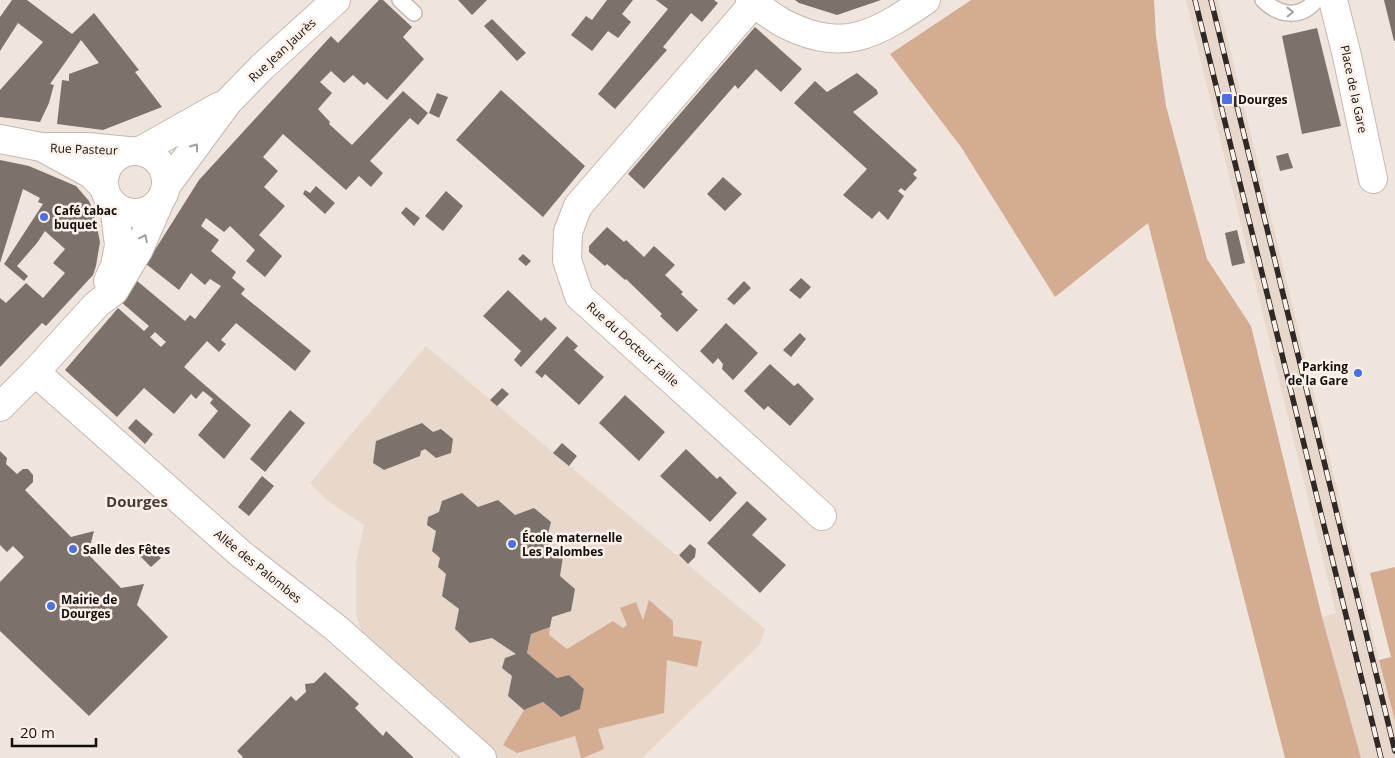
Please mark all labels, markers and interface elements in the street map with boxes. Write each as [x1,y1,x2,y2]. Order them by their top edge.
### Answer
one-way arrow [1286,7,1294,18]
street label: Rue Jean Jaurès [245,14,320,86]
street label: Place de la Gare [1336,43,1372,135]
place label: Dourges [1238,91,1288,108]
marker: Dourges [1220,92,1234,106]
street label: Rue Pasteur [50,139,118,159]
one-way arrow [189,143,198,153]
place label: Café tabac buquet [54,202,117,233]
marker: Café tabac buquet [38,211,50,223]
one-way arrow [138,234,149,243]
street label: Rue du Docteur Faille [583,298,683,390]
place label: Parking de la Gare [1288,358,1348,389]
marker: Parking de la Gare [1352,367,1364,379]
district label: Dourges [106,491,168,511]
street label: Allée des Palombes [211,525,306,607]
place label: École maternelle Les Palombes [522,529,622,560]
marker: École maternelle Les Palombes [506,538,518,550]
place label: Salle des Fêtes [83,541,170,558]
marker: Salle des Fêtes [67,543,79,555]
place label: Mairie de Dourges [61,591,117,622]
marker: Mairie de Dourges [45,600,57,612]
scale bar [12,716,96,748]
text: 20 m [20,722,55,742]

